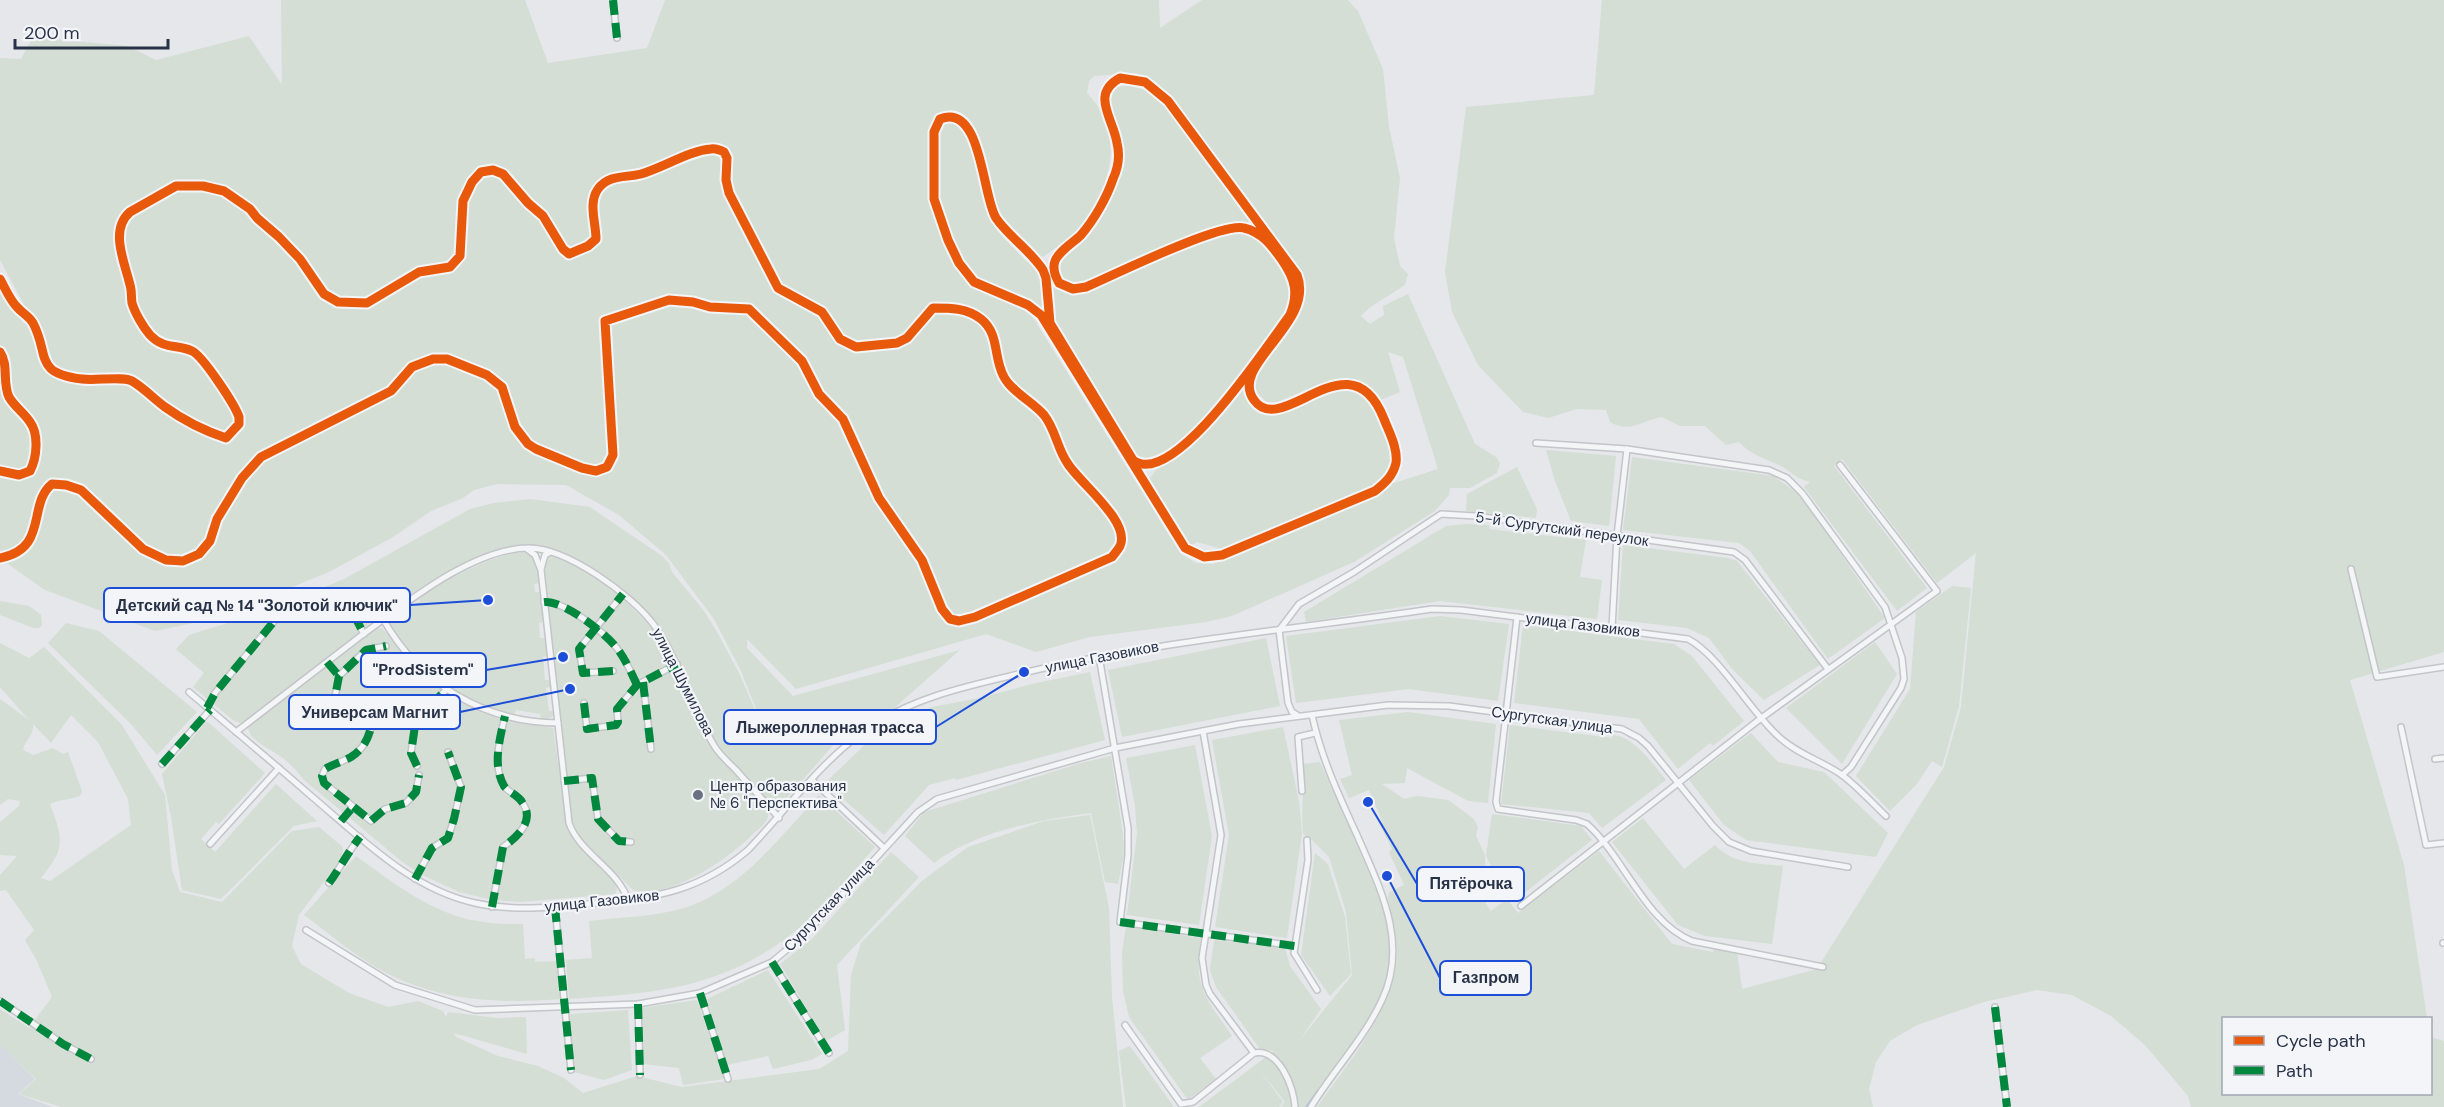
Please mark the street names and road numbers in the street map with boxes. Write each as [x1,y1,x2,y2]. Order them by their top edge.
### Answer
street label: 5-й Сургутский переулок [1474,507,1650,551]
street label: улица Газовиков [1525,608,1641,642]
street label: улица Шумилова [647,625,719,740]
street label: улица Газовиков [1044,636,1160,678]
street label: Сургутская улица [1490,702,1615,739]
street label: Сургутская улица [779,854,879,956]
street label: улица Газовиков [544,885,660,917]

